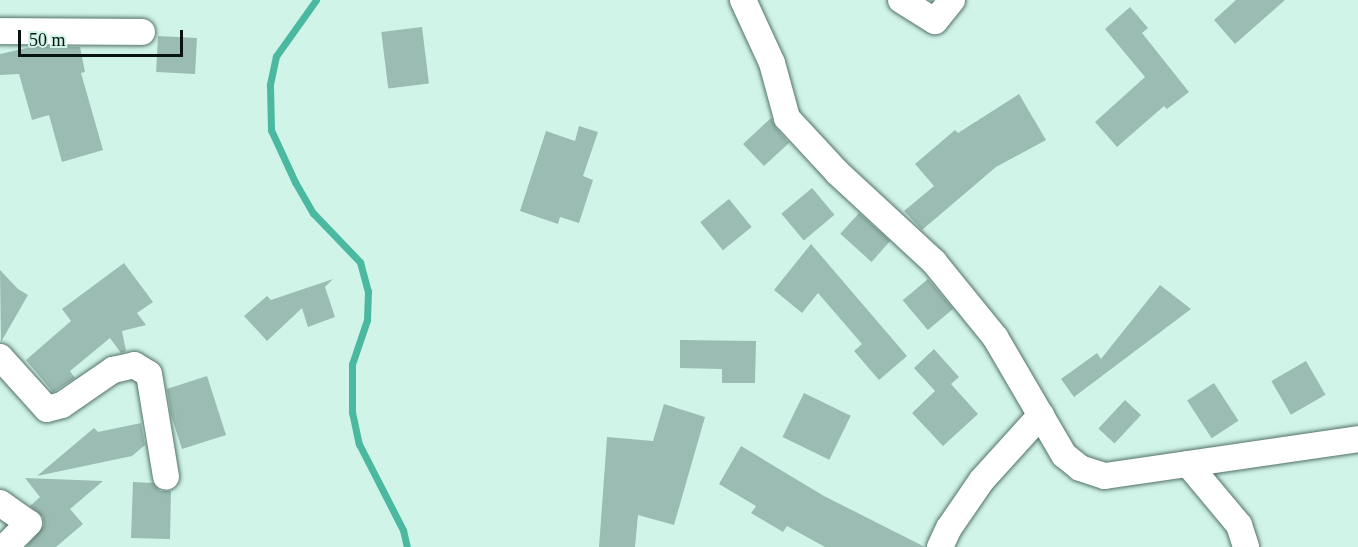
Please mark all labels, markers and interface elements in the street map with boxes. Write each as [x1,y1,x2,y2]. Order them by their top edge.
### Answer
scale bar [21,18,186,56]
text: 50 m [29,30,66,50]

